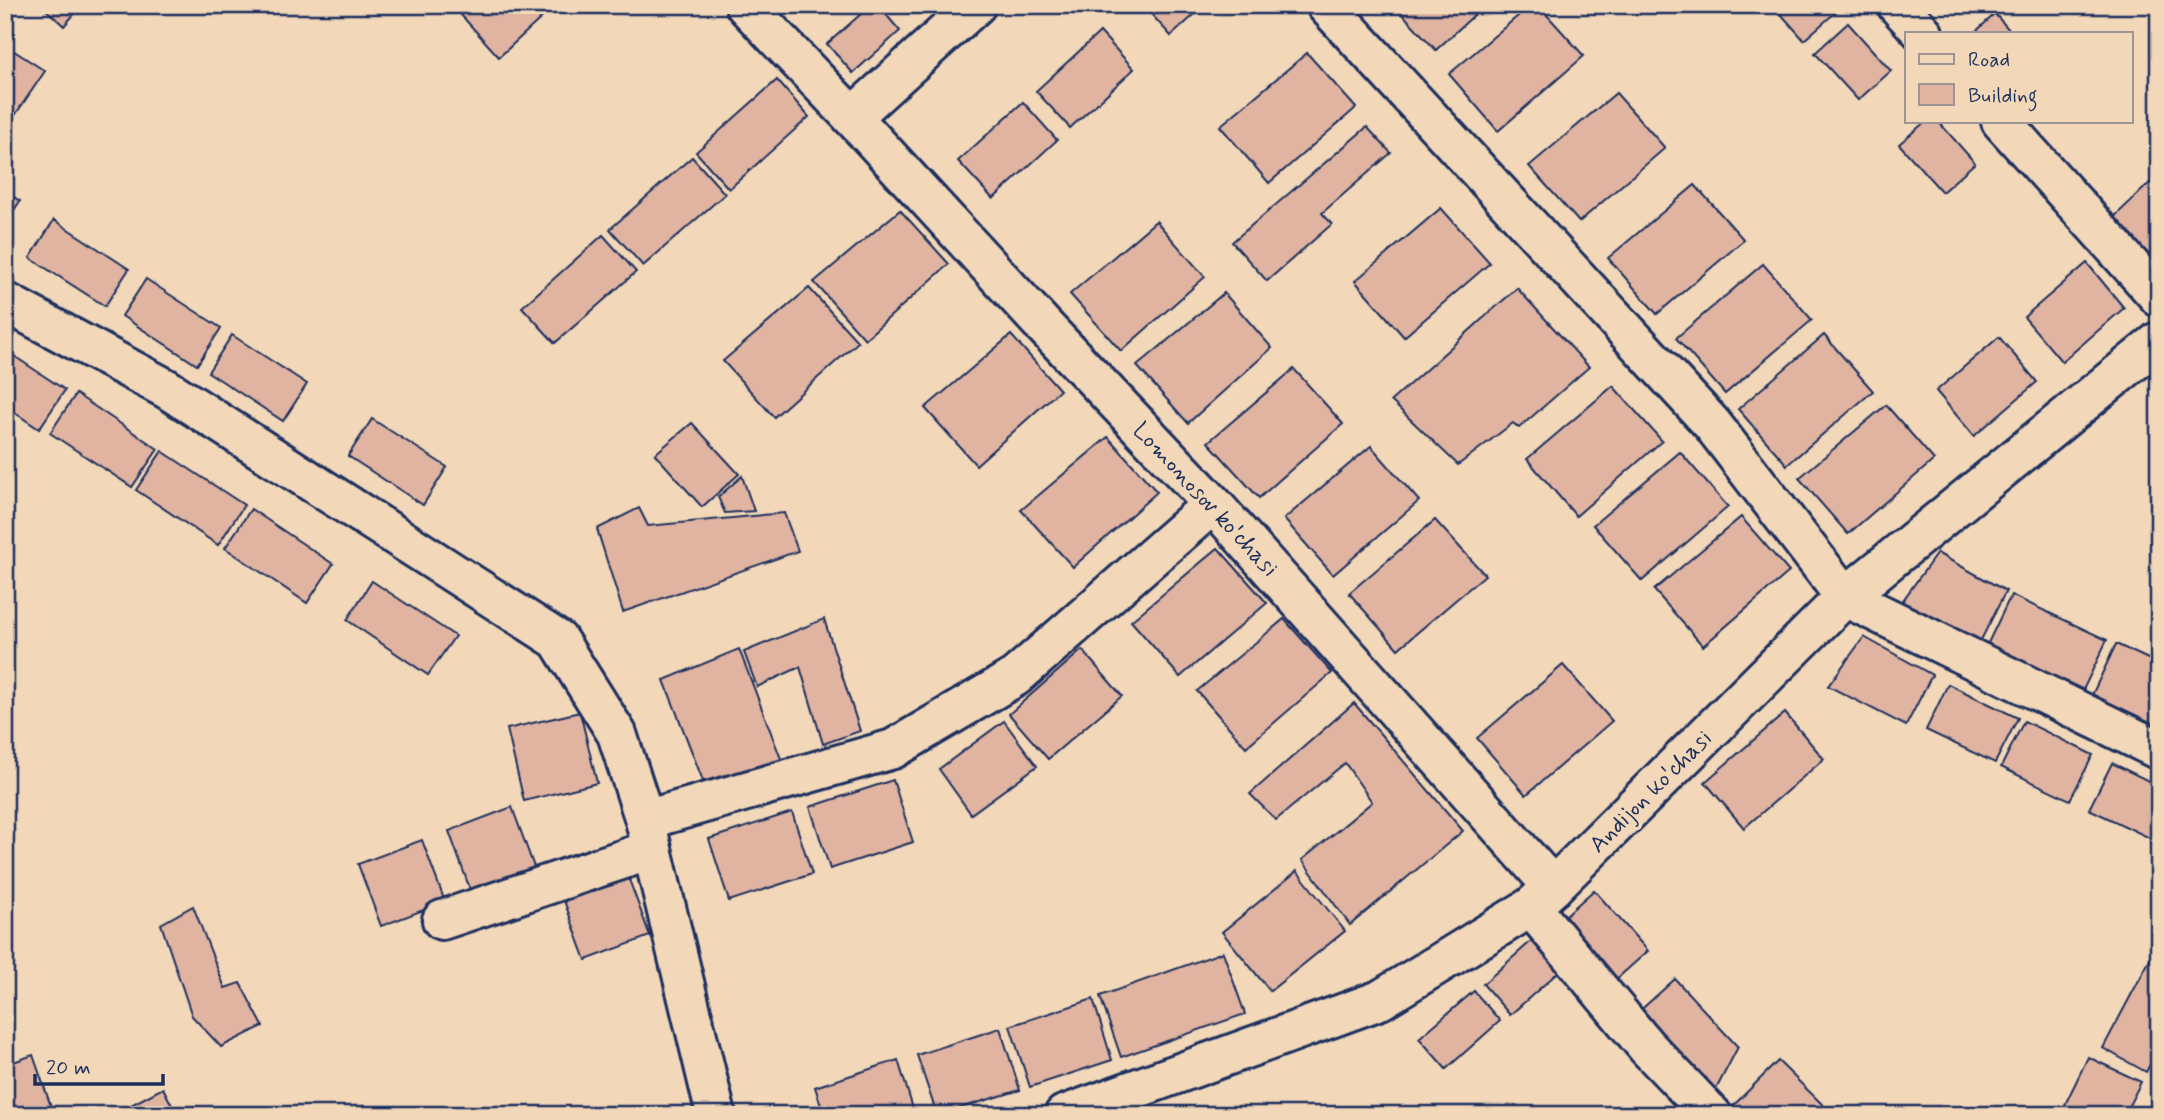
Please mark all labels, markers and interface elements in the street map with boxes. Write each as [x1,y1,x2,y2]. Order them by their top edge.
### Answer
legend [1905,32,2132,122]
text: Road [1968,46,2010,74]
text: Building [1968,82,2038,112]
street label: Lomonosov ko'chasi [1125,416,1285,584]
street label: Andijon ko'chasi [1583,724,1719,860]
scale bar [35,1043,163,1087]
text: 20 m [46,1054,91,1082]

